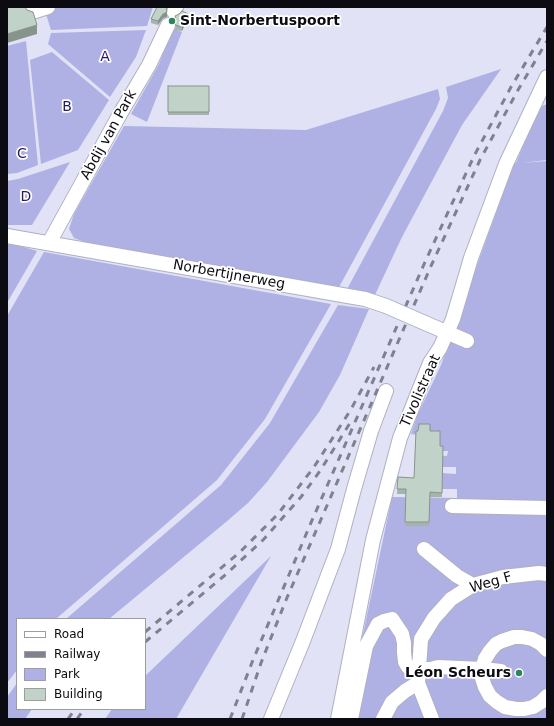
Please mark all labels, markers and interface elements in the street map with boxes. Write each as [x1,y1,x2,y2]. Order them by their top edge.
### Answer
place label: Sint-Norbertuspoort [180,13,340,29]
marker: Sint-Norbertuspoort [167,16,177,26]
park label: A [100,49,110,65]
street label: Abdij van Park [77,87,141,183]
park label: B [62,99,72,115]
park label: C [17,146,27,162]
park label: D [21,189,31,205]
street label: Norbertijnerweg [172,257,286,293]
street label: Tivolistraat [397,352,445,430]
street label: Weg F [468,569,514,597]
legend [16,618,146,710]
text: Road [54,627,84,641]
text: Railway [54,647,100,661]
place label: Léon Scheurs [405,665,511,681]
text: Park [54,667,80,681]
marker: Léon Scheurs [514,668,524,678]
text: Building [54,687,103,701]

